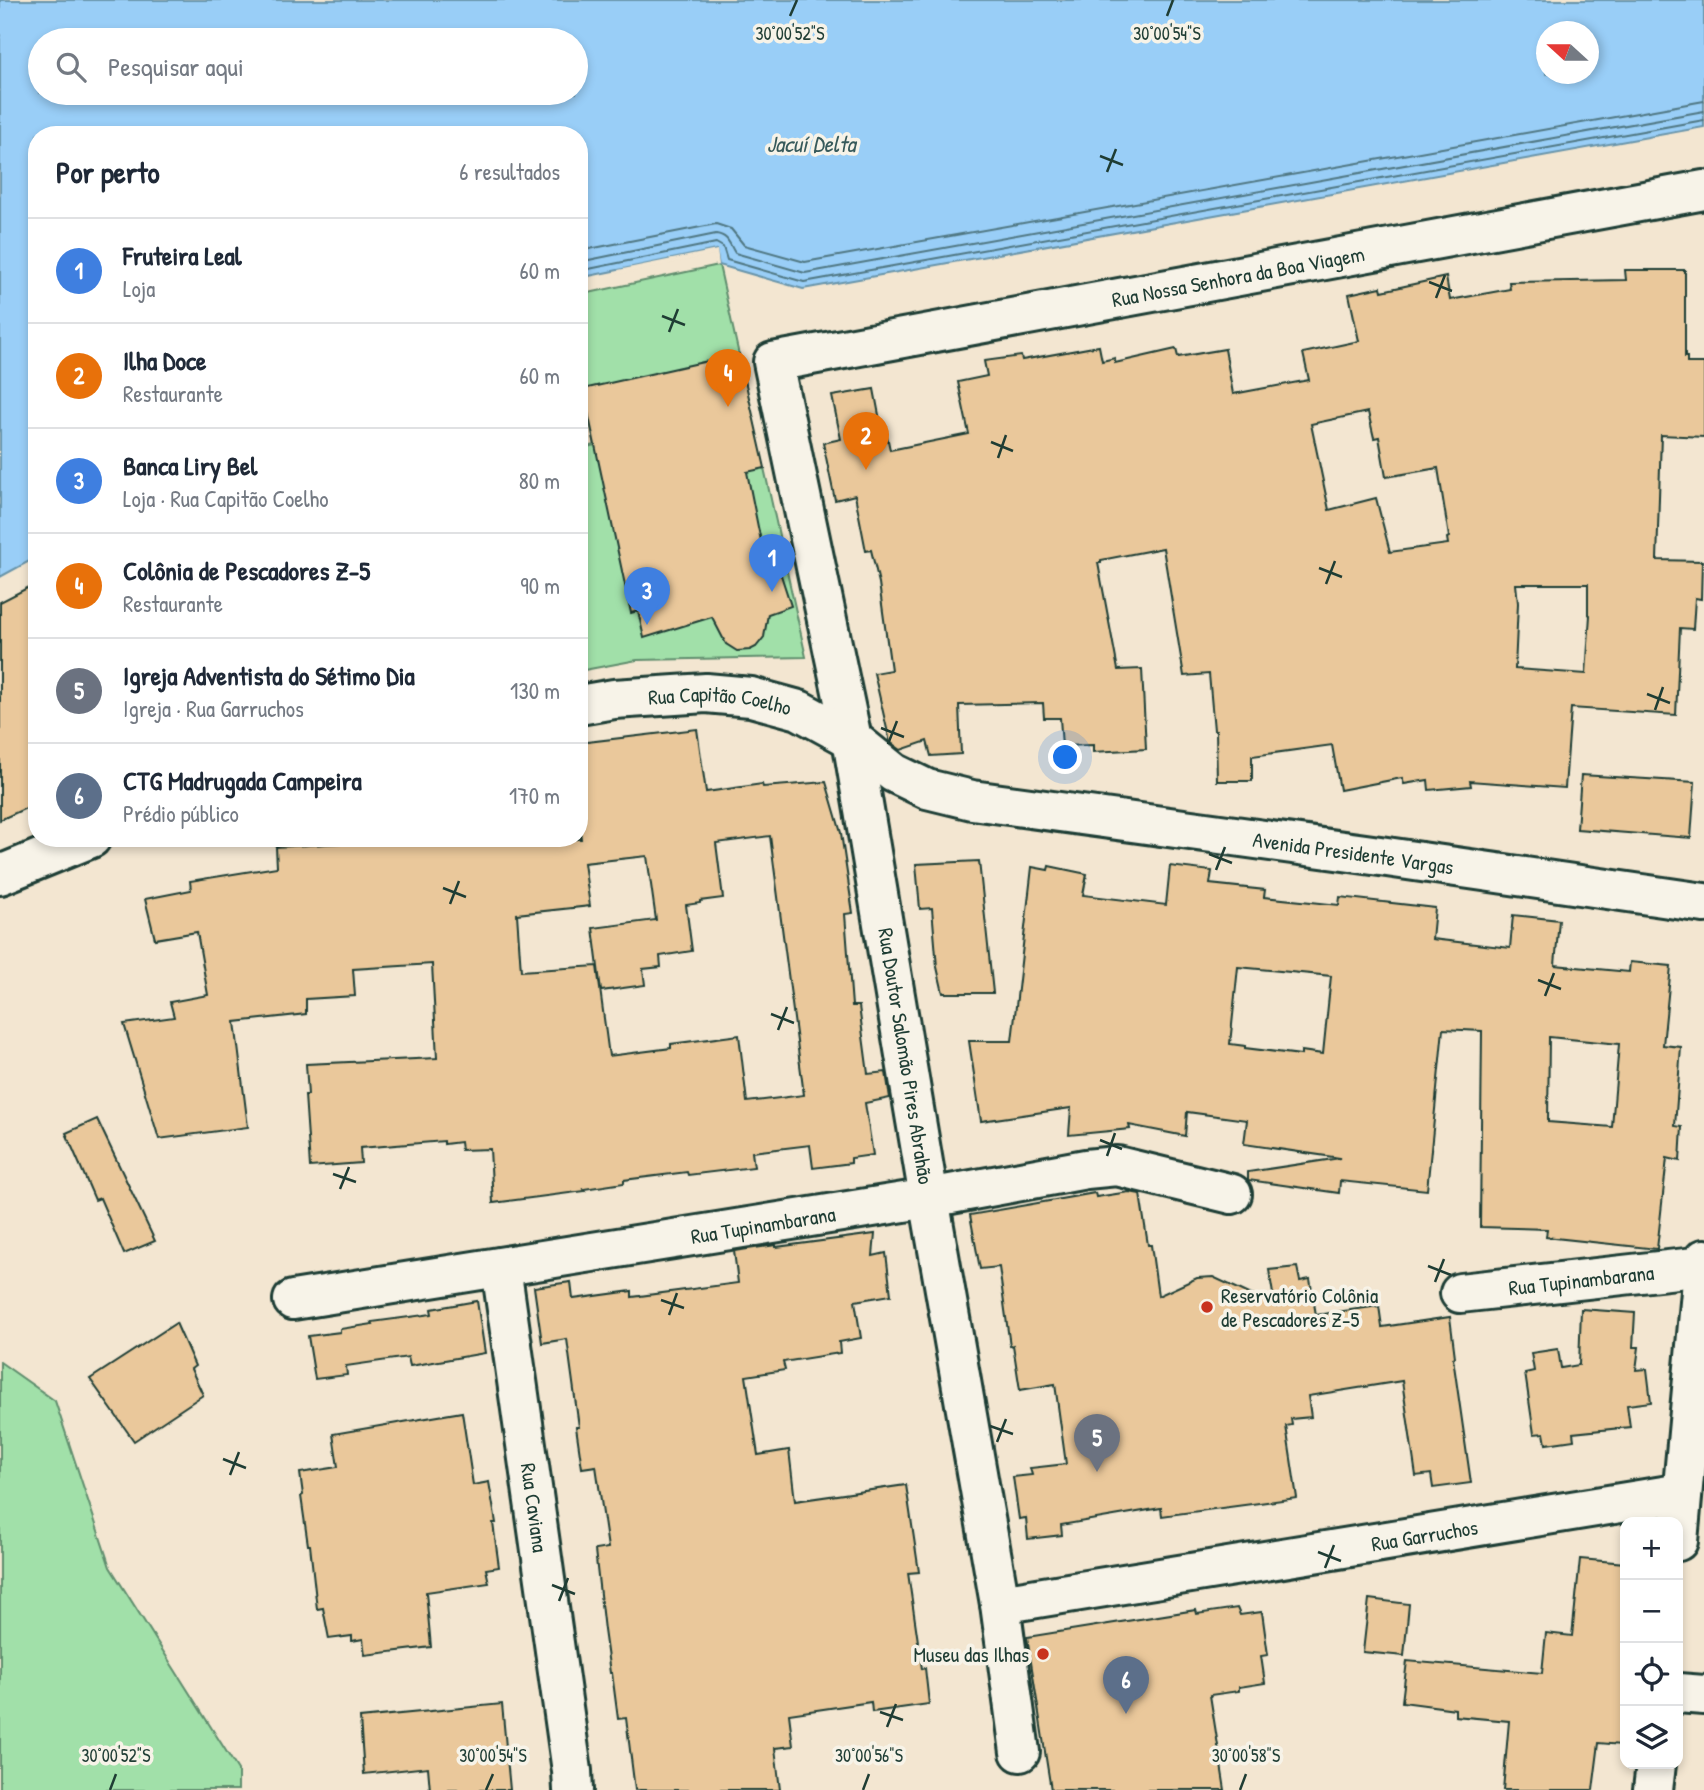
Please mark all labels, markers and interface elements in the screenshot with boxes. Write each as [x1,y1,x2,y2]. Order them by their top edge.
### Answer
text: 30°00'52"S [755,21,825,46]
text: 30°00'54"S [1133,21,1201,46]
north arrow [1536,21,1599,84]
search box [28,28,588,105]
icon: search [52,48,90,86]
text: Pesquisar aqui [108,49,244,84]
water label: Jacuí Delta [766,128,858,159]
text: Por perto [56,152,160,192]
text: 6 resultados [459,156,560,187]
text: Fruteira Leal [123,238,242,273]
street label: Rua Nossa Senhora da Boa Viagem [1109,239,1367,314]
text: 1 [75,255,83,286]
text: 60 m [520,255,560,286]
text: Loja [123,273,155,304]
text: Ilha Doce [123,343,206,378]
pin: 4 [705,349,751,407]
text: 2 [74,360,84,391]
text: 60 m [520,360,560,391]
text: Restaurante [123,378,223,409]
pin: 2 [843,412,889,470]
text: Banca Liry Bel [123,448,257,483]
text: 3 [74,465,84,496]
text: 80 m [519,465,560,496]
text: Loja · Rua Capitão Coelho [123,483,329,514]
pin: 1 [749,534,795,592]
text: Colônia de Pescadores Z-5 [123,553,370,588]
pin: 3 [624,567,670,625]
text: 4 [75,570,83,601]
text: 90 m [520,570,560,601]
text: Restaurante [123,588,223,619]
text: Igreja Adventista do Sétimo Dia [123,658,415,693]
text: 5 [74,675,84,706]
text: 130 m [510,675,560,706]
street label: Rua Capitão Coelho [647,678,795,722]
text: Igreja · Rua Garruchos [123,693,304,724]
your location [1048,740,1082,774]
text: CTG Madrugada Campeira [123,763,362,798]
text: 6 [74,780,84,811]
text: 170 m [509,780,560,811]
text: Prédio público [123,798,239,829]
street label: Avenida Presidente Vargas [1251,824,1456,881]
street label: Rua Doutor Salomão Pires Abrahão [871,926,941,1186]
street label: Rua Tupinambarana [689,1199,837,1250]
street label: Rua Tupinambarana [1507,1257,1655,1302]
place label: Reservatório Colônia de Pescadores Z-5 [1221,1281,1378,1334]
marker: Reservatório Colônia de Pescadores Z-5 [1199,1299,1215,1315]
pin: 5 [1074,1414,1120,1472]
street label: Rua Caviana [514,1461,556,1554]
street label: Rua Garruchos [1369,1512,1480,1558]
map controls [1620,1517,1683,1769]
button: + [1620,1517,1683,1580]
button: − [1620,1580,1683,1643]
place label: Museu das Ilhas [913,1640,1029,1669]
button: locate [1620,1643,1683,1706]
marker: Museu das Ilhas [1035,1646,1051,1662]
pin: 6 [1103,1656,1149,1714]
button: layers [1620,1706,1683,1769]
text: 30°00'52"S [81,1743,151,1768]
text: 30°00'54"S [459,1743,527,1768]
text: 30°00'56"S [835,1743,903,1768]
text: 30°00'58"S [1212,1743,1280,1768]

